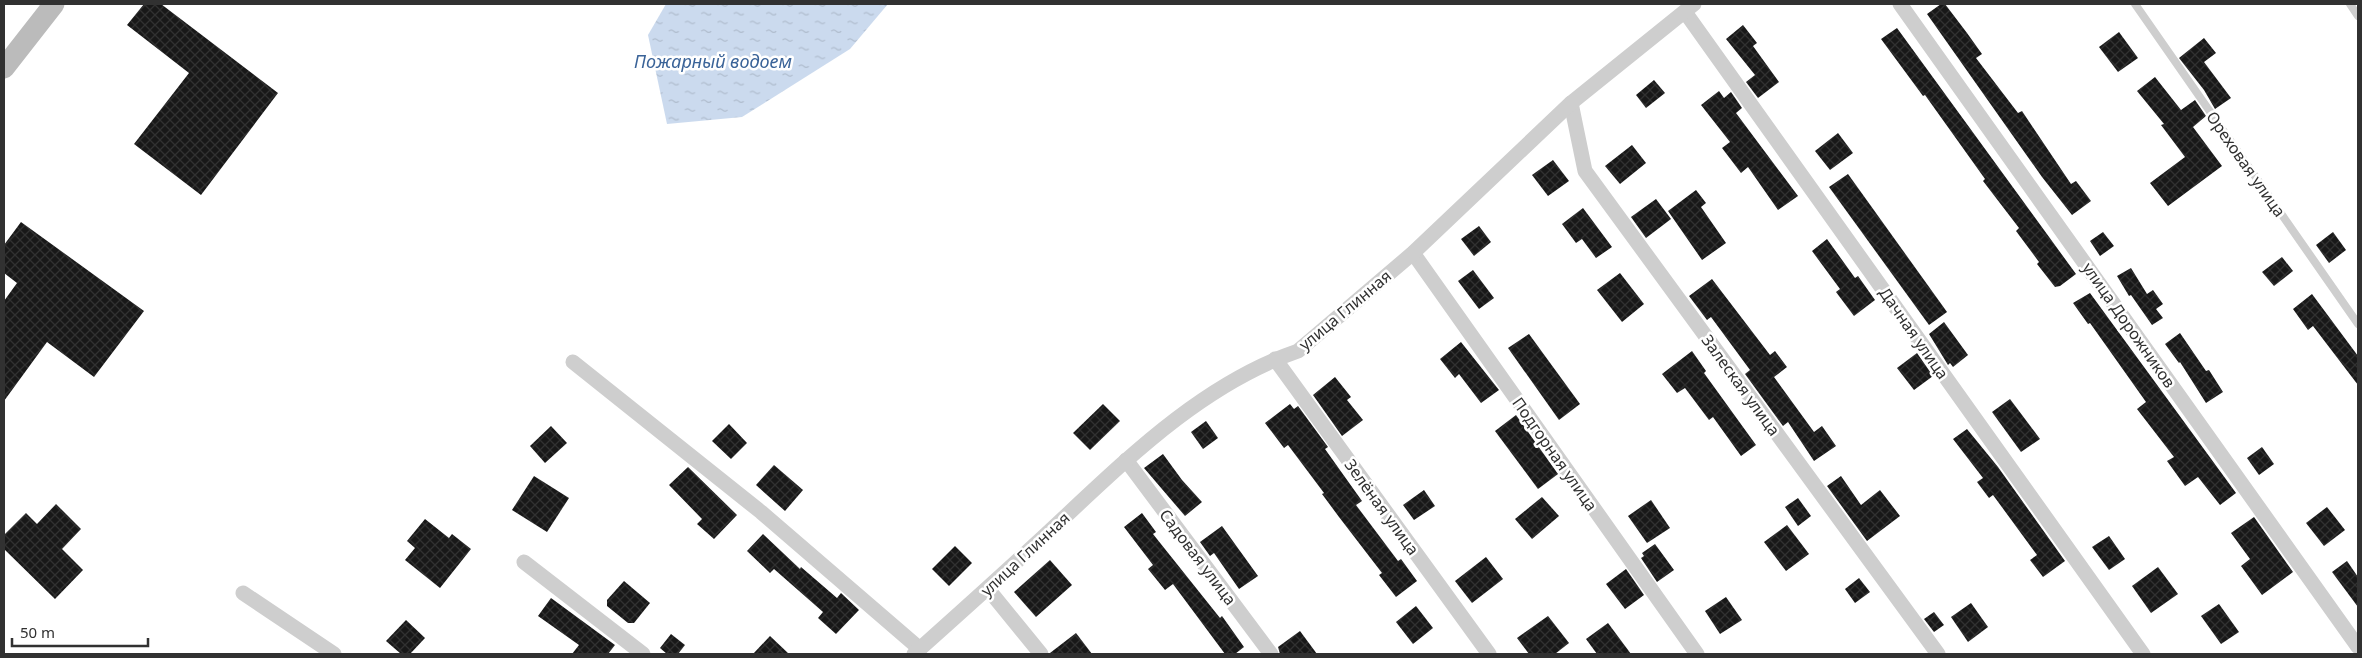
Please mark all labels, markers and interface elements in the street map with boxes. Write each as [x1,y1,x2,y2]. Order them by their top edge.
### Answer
water label: Пожарный водоем [634,49,792,73]
street label: Ореховая улица [2201,107,2291,221]
street label: улица Дорожников [2077,258,2181,392]
street label: улица Глинная [1294,265,1396,355]
street label: Дачная улица [1874,283,1954,383]
street label: Залеская улица [1697,330,1785,440]
street label: Подгорная улица [1507,393,1603,515]
street label: Зелёная улица [1340,455,1424,559]
street label: Садовая улица [1155,504,1241,610]
street label: улица Глинная [976,507,1074,601]
scale bar [12,616,149,648]
text: 50 m [20,622,55,642]

